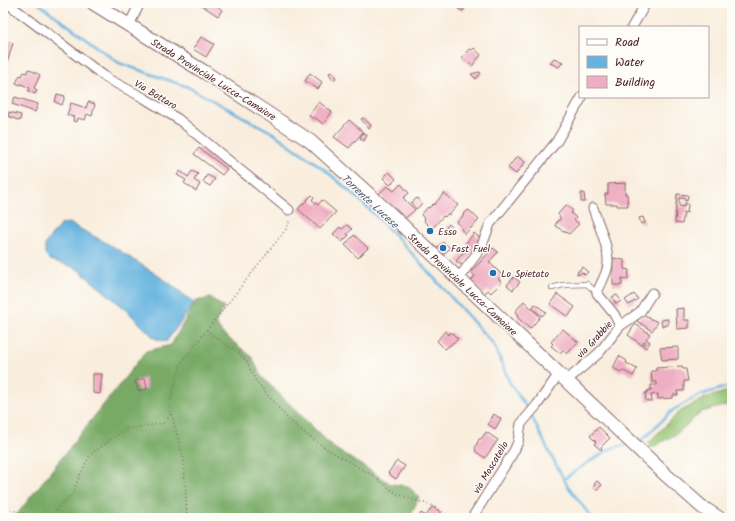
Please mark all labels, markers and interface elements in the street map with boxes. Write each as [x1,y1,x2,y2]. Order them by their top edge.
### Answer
legend [579,26,709,98]
text: Road [615,33,640,52]
street label: Strada Provinciale Lucca-Camaiore [148,35,280,125]
text: Water [615,53,645,72]
text: Building [615,73,655,92]
street label: Via Bottaro [131,76,180,114]
water label: Torrente Lucese [336,170,403,234]
place label: Esso [438,224,457,240]
marker: Esso [425,226,435,236]
street label: Strada Provinciale Lucca-Camaiore [404,229,521,340]
place label: Fast Fuel [451,241,491,257]
marker: Fast Fuel [438,243,448,253]
place label: Lo Spietato [501,266,549,282]
marker: Lo Spietato [488,268,498,278]
street label: via Grabbie [573,317,617,362]
street label: via Moscatello [469,438,513,497]

